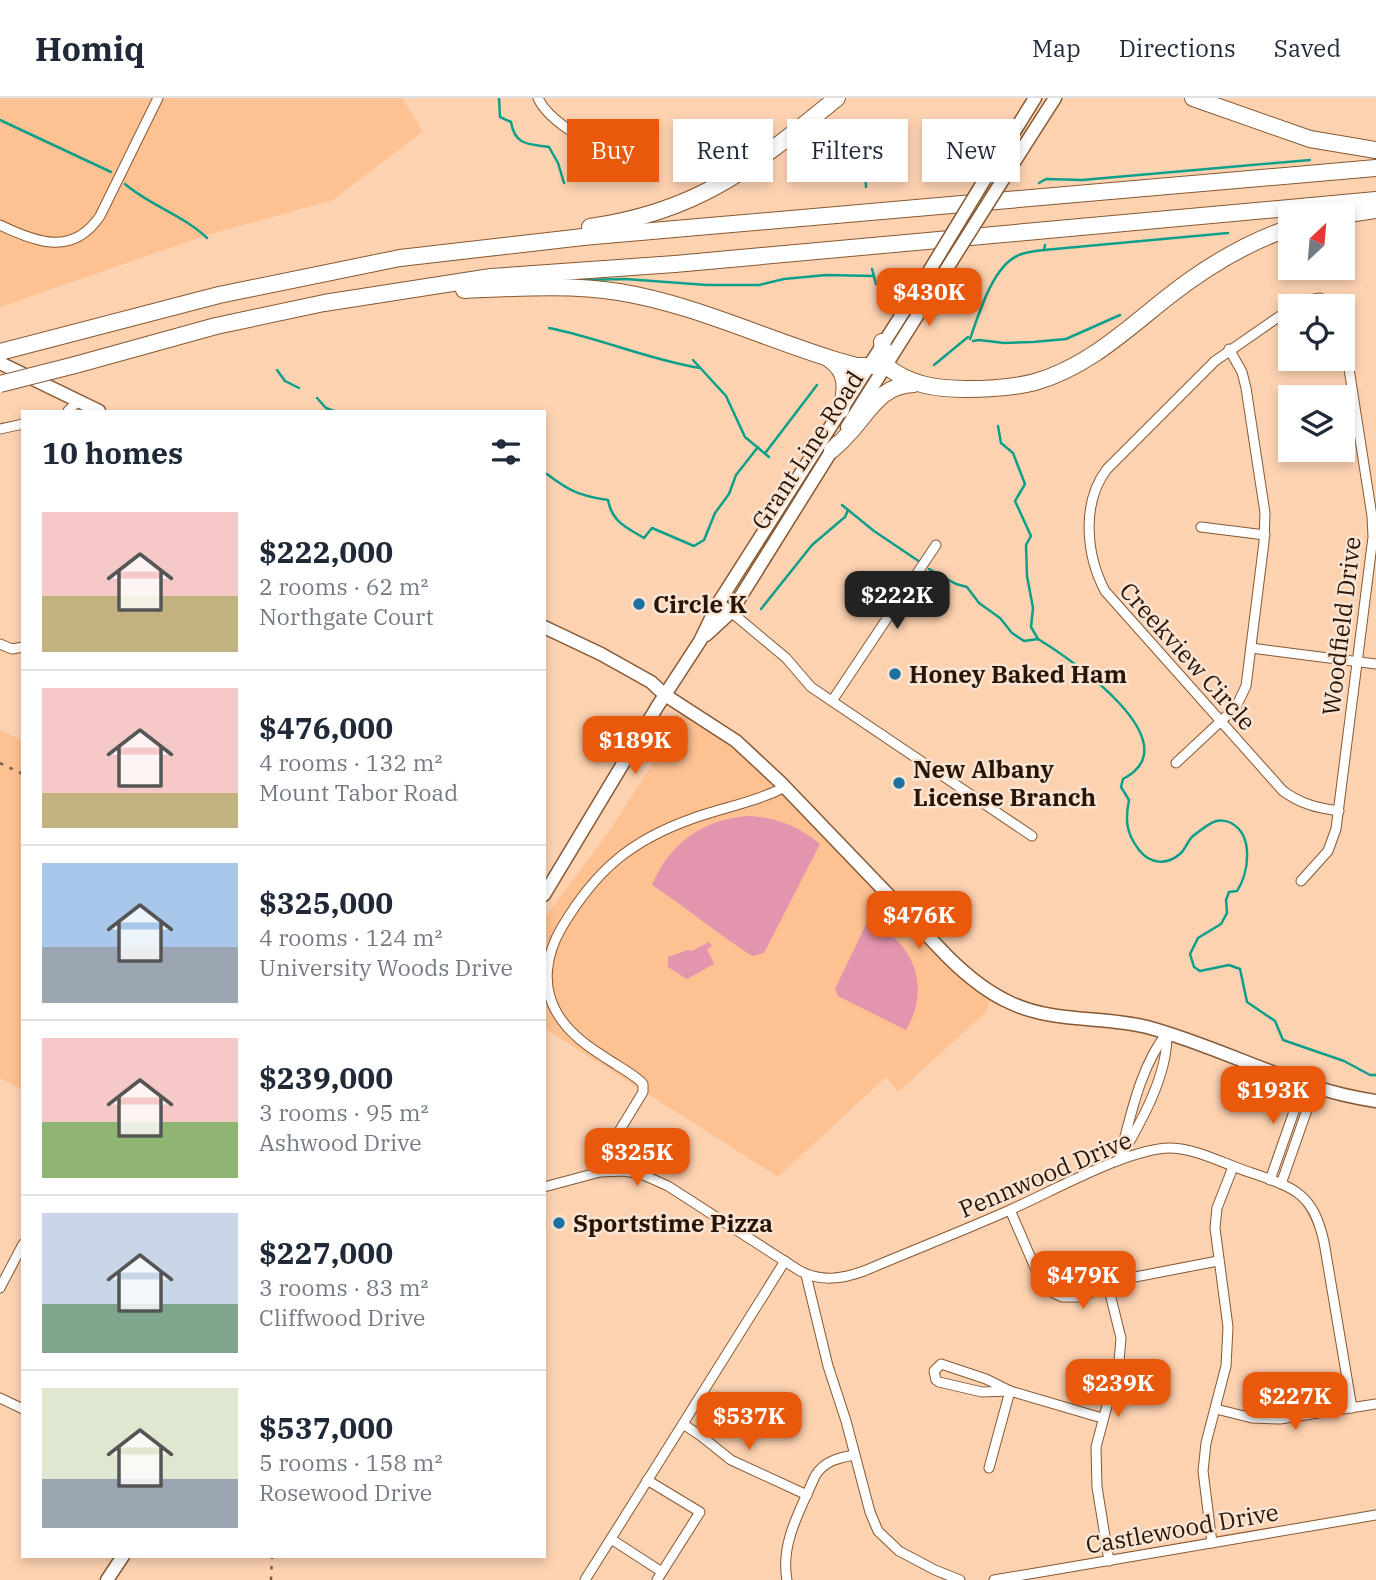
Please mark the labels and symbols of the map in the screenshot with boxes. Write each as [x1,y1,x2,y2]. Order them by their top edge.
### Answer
north arrow [1278,203,1354,280]
pin: $430K [880,268,978,328]
street label: Grant Line Road [744,364,870,536]
street label: Woodfield Drive [1314,535,1368,717]
pin: $222K [848,572,946,631]
street label: Creekview Circle [1113,575,1263,737]
place label: Circle K [653,588,748,620]
marker: Circle K [631,596,647,612]
place label: Honey Baked Ham [909,658,1127,690]
marker: Honey Baked Ham [887,666,903,682]
pin: $189K [586,716,684,776]
place label: New Albany License Branch [913,753,1096,813]
marker: New Albany License Branch [891,775,907,791]
pin: $476K [870,892,968,951]
pin: $193K [1224,1066,1322,1126]
street label: Pennwood Drive [954,1123,1136,1225]
pin: $325K [588,1128,686,1188]
place label: Sportstime Pizza [573,1207,773,1239]
marker: Sportstime Pizza [551,1215,567,1231]
pin: $479K [1034,1252,1132,1311]
pin: $239K [1069,1360,1167,1419]
pin: $227K [1246,1372,1344,1432]
pin: $537K [700,1392,798,1452]
street label: Castlewood Drive [1083,1495,1281,1561]

